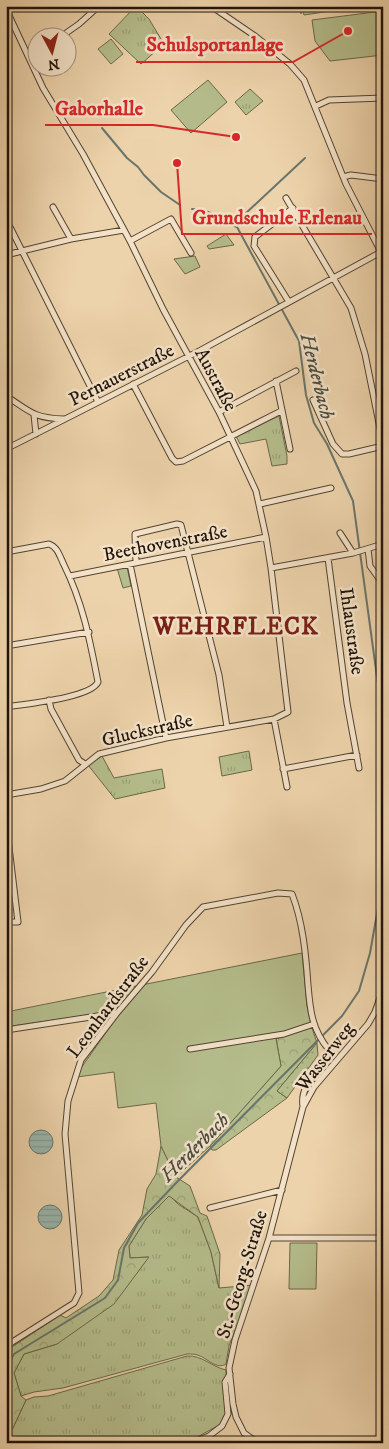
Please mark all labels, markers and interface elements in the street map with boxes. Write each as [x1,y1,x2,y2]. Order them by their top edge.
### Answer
callout: Schulsportanlage [136,27,293,62]
north arrow [28,28,78,78]
text: Schulsportanlage [147,33,284,58]
text: N [46,54,60,74]
callout: Gaborhalle [45,90,153,125]
text: Gaborhalle [55,97,144,122]
callout: Grundschule Erlenau [182,199,372,234]
text: Grundschule Erlenau [192,206,362,231]
water label: Herderbach [294,330,339,422]
street label: Pernauerstraße [65,339,178,412]
street label: Austraße [190,344,242,415]
street label: Beethovenstraße [101,520,229,567]
street label: Ihlaustraße [334,586,369,676]
district label: WEHRFLECK [152,612,319,642]
street label: Gluckstraße [100,709,195,752]
street label: Leonhardstraße [62,951,154,1063]
street label: Wasserweg [290,1017,360,1097]
water label: Herderbach [155,1108,235,1189]
street label: St.-Georg-Straße [212,1207,273,1341]

